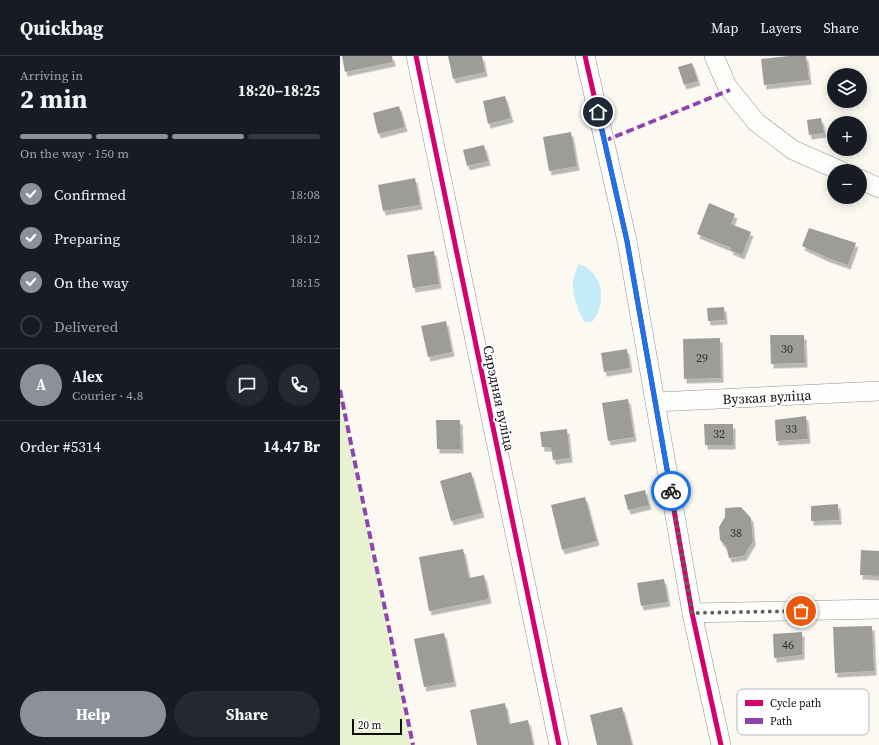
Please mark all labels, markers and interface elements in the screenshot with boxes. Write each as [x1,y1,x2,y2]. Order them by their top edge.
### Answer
text: Quickbag [20,15,103,41]
text: Map [711,18,738,38]
text: Layers [760,18,802,38]
text: Share [824,18,859,38]
text: Arriving in [20,67,83,84]
map controls [827,68,867,204]
button: layers [827,68,867,108]
text: 18:20–18:25 [238,80,320,101]
text: 2 min [20,81,87,117]
pin [581,95,615,129]
icon: home [587,101,609,123]
button: + [827,116,867,156]
text: On the way · 150 m [20,145,129,162]
button: − [827,164,867,204]
icon: check [20,183,42,205]
text: Confirmed [54,184,126,205]
text: 18:08 [290,186,320,203]
icon: check [20,227,42,249]
text: Preparing [54,228,120,249]
text: 18:12 [290,230,320,247]
icon: check [20,271,42,293]
text: On the way [54,272,129,293]
text: 18:15 [290,274,320,291]
text: Delivered [54,316,118,337]
house number: 30 [781,341,793,357]
street label: Сярэдняя вуліца [478,343,520,453]
house number: 29 [696,350,708,366]
button: chat [226,364,268,406]
button: phone [278,364,320,406]
text: Alex [72,366,103,387]
text: A [36,374,46,395]
street label: Вузкая вуліца [722,385,813,409]
text: Courier · 4.8 [72,387,143,404]
house number: 33 [785,421,797,437]
house number: 32 [713,426,725,442]
text: Order #5314 [20,436,101,457]
text: 14.47 Br [263,436,320,457]
courier [651,471,691,511]
icon: bike [660,480,682,502]
house number: 38 [730,525,742,541]
pin [784,594,818,628]
icon: bag [790,600,812,622]
house number: 46 [782,637,794,653]
legend [737,689,869,735]
button: Help [20,691,166,737]
button: Share [174,691,320,737]
text: Cycle path [770,696,822,711]
text: Path [770,714,793,729]
scale bar [352,717,402,736]
text: 20 m [358,718,381,733]

